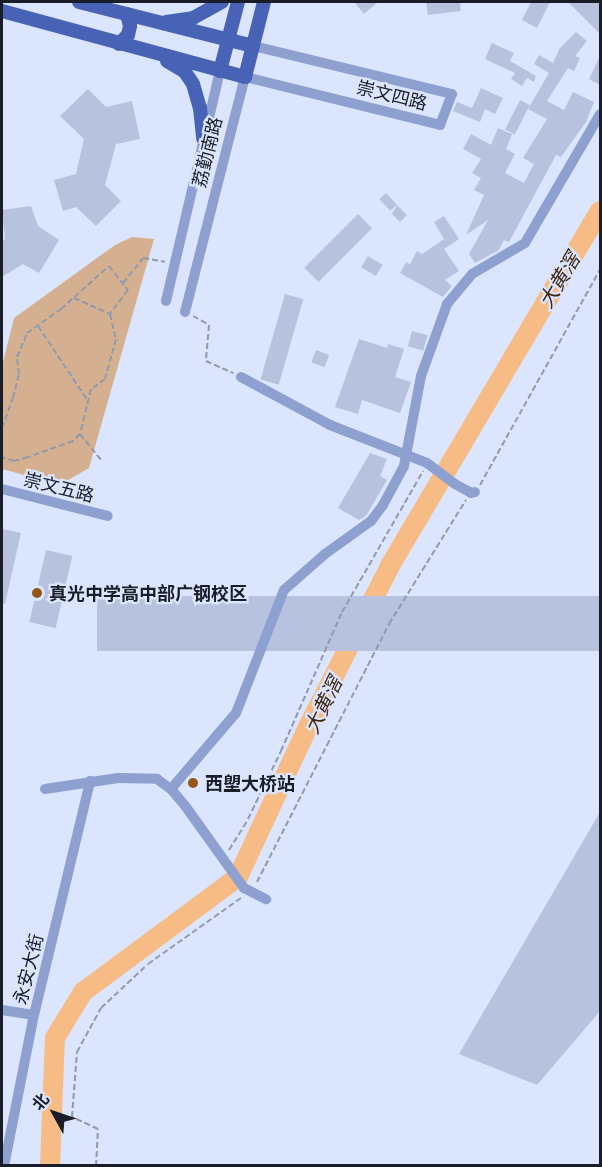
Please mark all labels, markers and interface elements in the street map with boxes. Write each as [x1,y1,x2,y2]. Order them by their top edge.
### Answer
street label: 崇文四路 [354,76,430,114]
street label: 荔勤南路 [188,114,226,190]
water label: 大黄滘 [533,248,585,312]
street label: 崇文五路 [21,468,97,506]
place label: 真光中学高中部广钢校区 [49,582,247,604]
marker: 真光中学高中部广钢校区 [30,586,44,600]
water label: 大黄滘 [299,673,347,737]
place label: 西塱大桥站 [205,772,295,794]
marker: 西塱大桥站 [186,776,200,790]
street label: 永安大街 [9,931,47,1007]
north arrow [24,1083,84,1143]
text: 北 [27,1088,54,1115]

